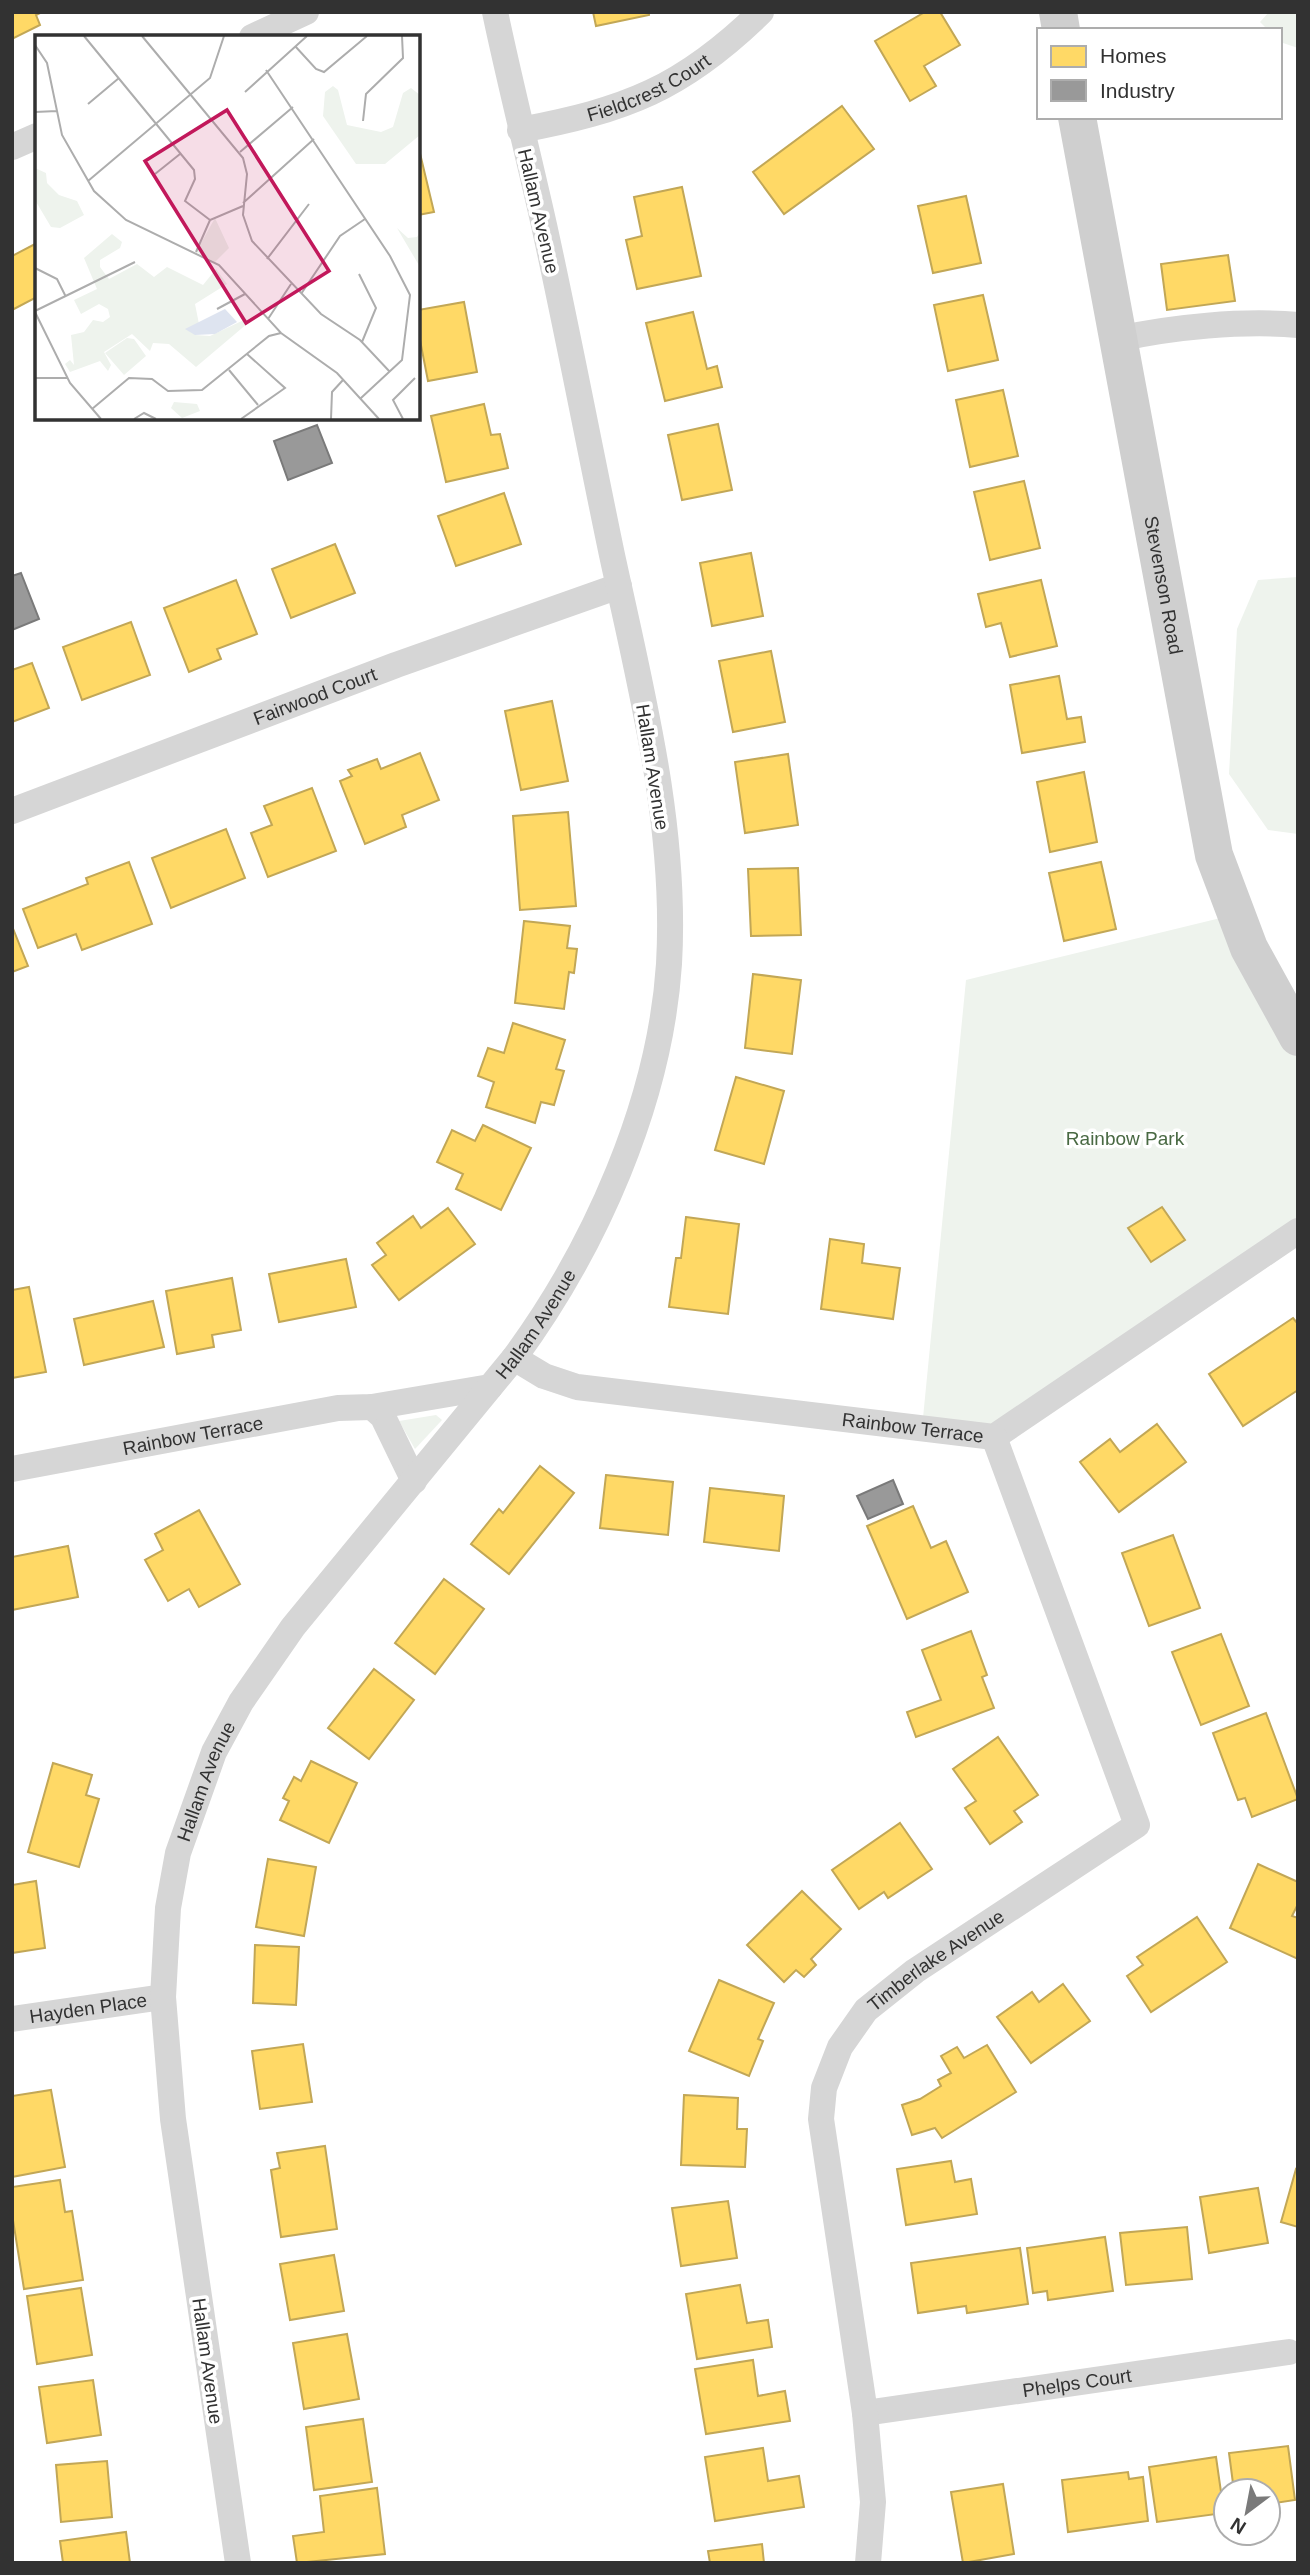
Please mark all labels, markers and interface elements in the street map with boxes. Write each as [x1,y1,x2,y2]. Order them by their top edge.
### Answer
legend [1037,28,1282,119]
inset map [35,35,420,420]
text: Homes [1100,44,1167,67]
street label: Fieldcrest Court [585,50,715,126]
text: Industry [1100,79,1175,102]
street label: Hallam Avenue [514,147,563,276]
street label: Stevenson Road [1140,514,1187,656]
street label: Fairwood Court [251,663,380,729]
street label: Hallam Avenue [632,702,673,832]
park label: Rainbow Park [1066,1128,1185,1149]
street label: Hallam Avenue [491,1266,580,1383]
street label: Rainbow Terrace [841,1409,985,1447]
street label: Rainbow Terrace [121,1412,265,1459]
street label: Hallam Avenue [173,1718,240,1844]
street label: Timberlake Avenue [864,1905,1008,2016]
street label: Hayden Place [28,1989,148,2027]
street label: Hallam Avenue [188,2297,227,2426]
street label: Phelps Court [1021,2365,1134,2401]
north arrow [1212,2477,1282,2547]
text: N [1227,2513,1250,2539]

